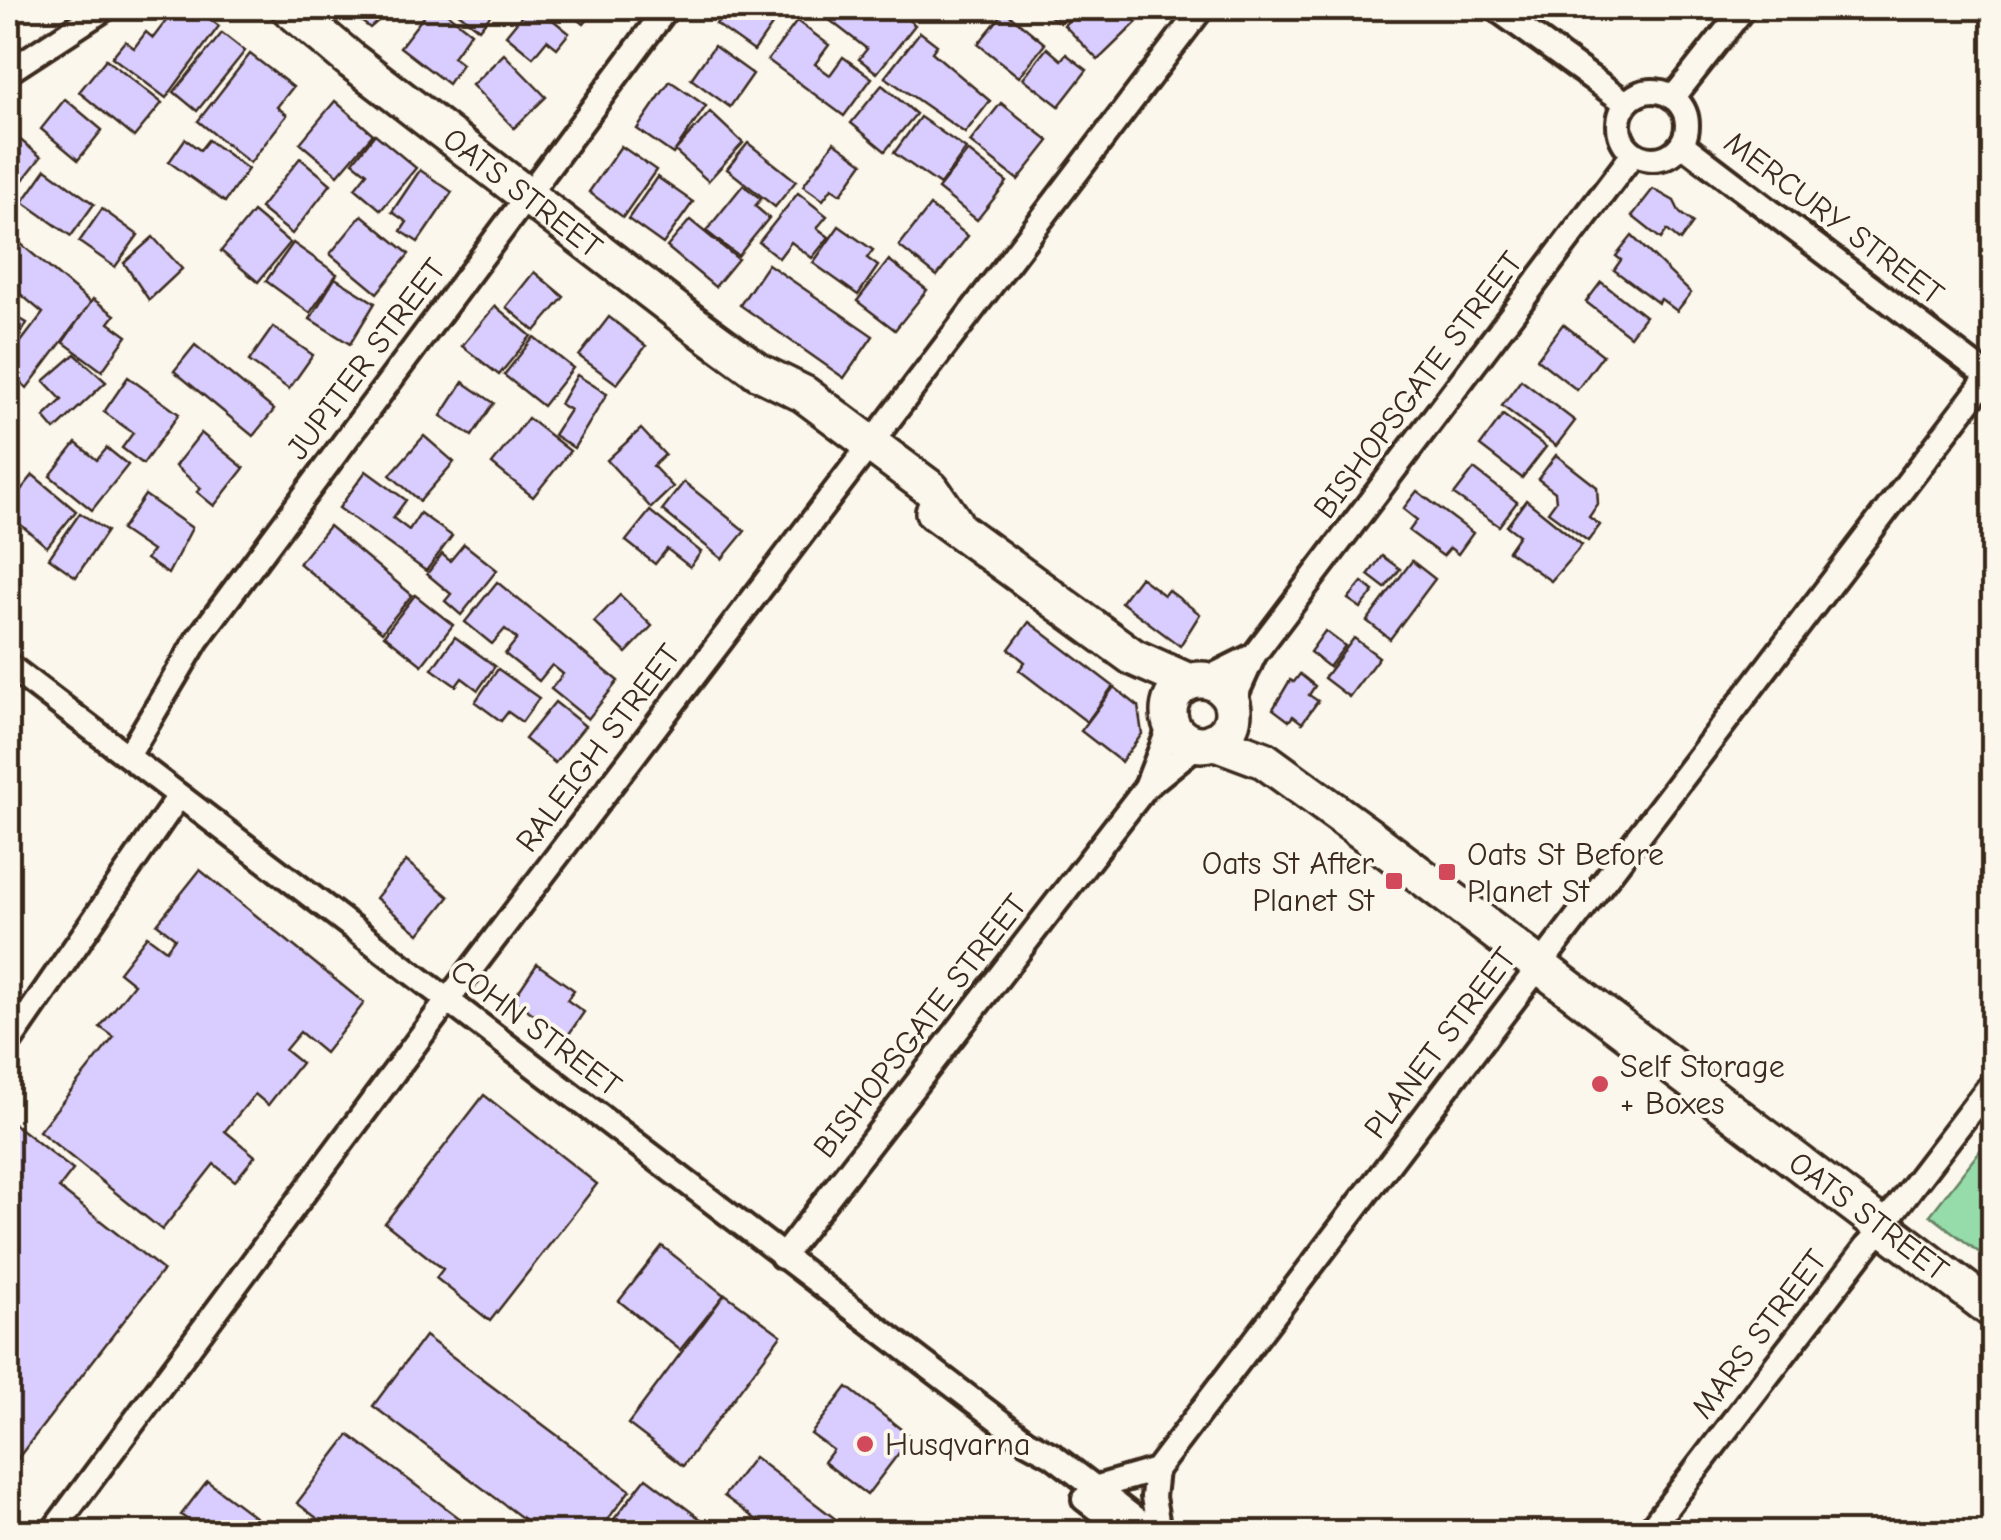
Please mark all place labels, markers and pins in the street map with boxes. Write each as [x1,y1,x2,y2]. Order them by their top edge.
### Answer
place label: Oats St Before Planet St [1467,836,1664,910]
place label: Oats St After Planet St [1202,845,1375,919]
marker: Oats St Before Planet St [1436,861,1458,883]
marker: Oats St After Planet St [1383,870,1405,892]
place label: Self Storage + Boxes [1620,1048,1785,1122]
marker: Self Storage + Boxes [1589,1073,1611,1095]
place label: Husqvarna [885,1426,1031,1463]
marker: Husqvarna [854,1433,876,1455]

